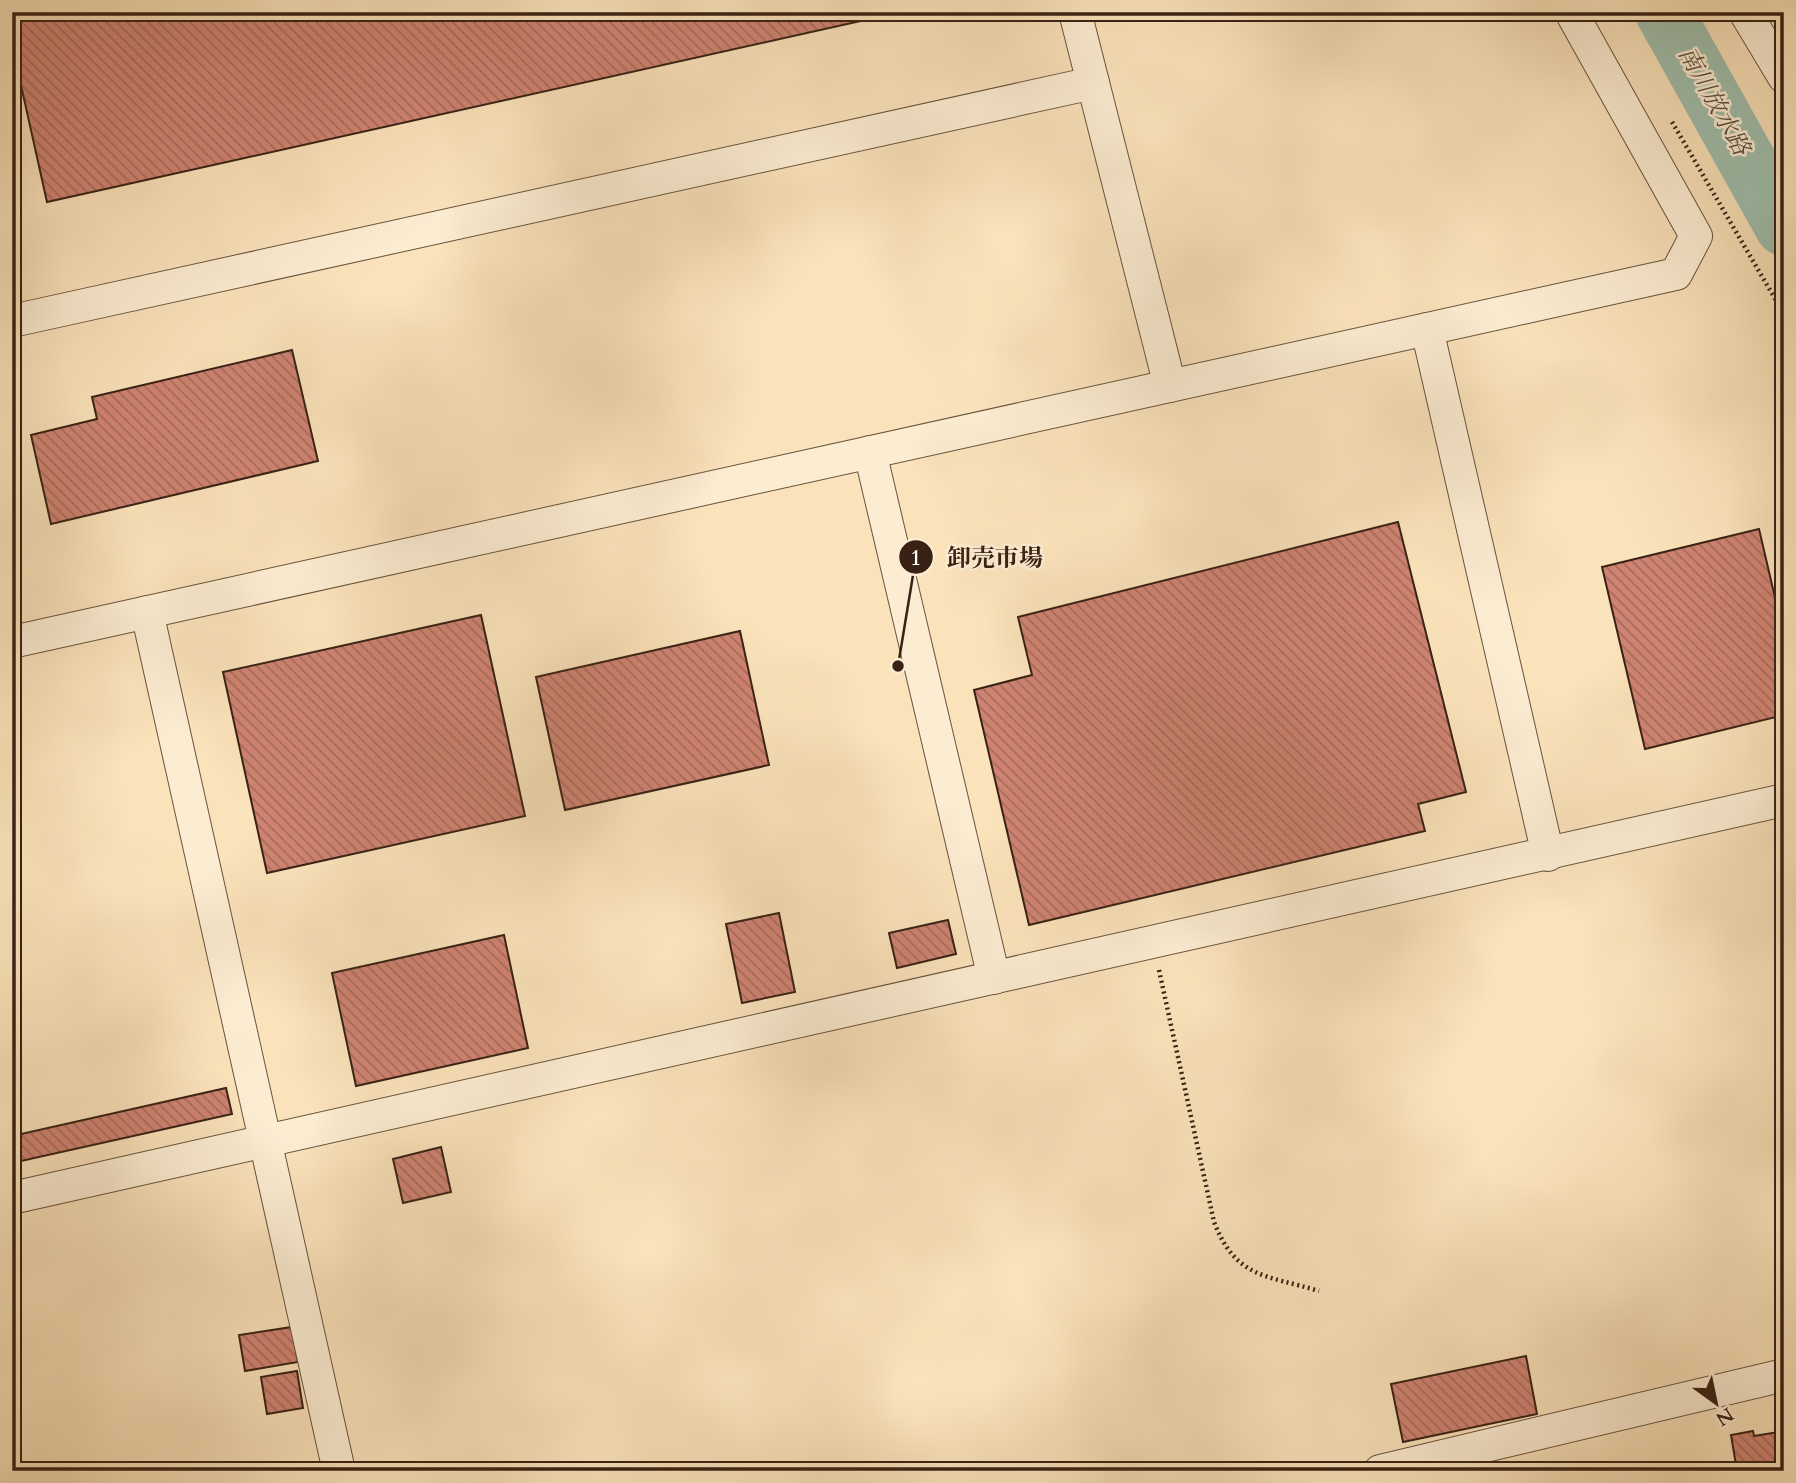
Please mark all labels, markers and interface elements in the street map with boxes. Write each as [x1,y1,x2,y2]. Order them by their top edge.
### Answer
water label: 南川放水路 [1670,41,1758,163]
callout: 卸売市場 [898,535,1057,580]
text: 卸売市場 [947,542,1043,575]
text: 1 [911,544,921,573]
north arrow [1680,1368,1750,1438]
text: N [1710,1401,1739,1432]

